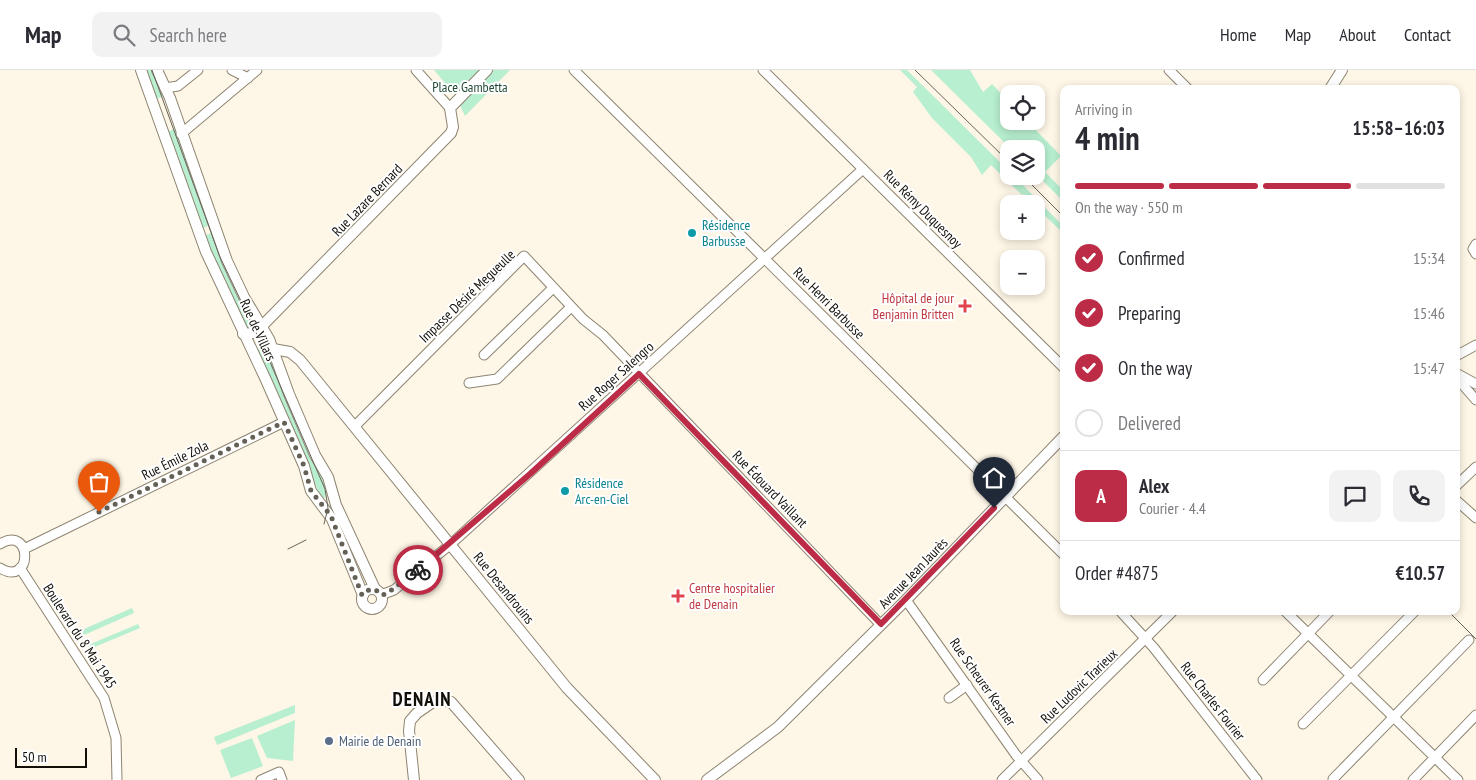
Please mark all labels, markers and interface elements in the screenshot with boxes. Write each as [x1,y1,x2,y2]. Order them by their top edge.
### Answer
search box [92,12,442,57]
text: Map [25,19,62,50]
icon: search [110,21,138,49]
text: Search here [150,23,227,47]
text: Home [1220,23,1257,46]
text: Map [1285,23,1311,46]
text: About [1339,23,1376,46]
text: Contact [1404,23,1451,46]
park label: Place Gambetta [432,78,508,96]
map controls [1000,85,1045,295]
button: locate [1000,85,1045,130]
text: Arriving in [1075,99,1132,119]
text: 15:58–16:03 [1352,116,1445,140]
text: 4 min [1075,117,1140,159]
button: layers [1000,140,1045,185]
street label: Rue Lazare Bernard [328,160,406,240]
street label: Rue Rémy Duquesnoy [880,166,967,253]
button: + [1000,195,1045,240]
text: On the way · 550 m [1075,197,1183,217]
place label: Résidence Barbusse [702,216,750,250]
marker: Résidence Barbusse [686,227,698,239]
icon: check [1075,244,1103,272]
street label: Impasse Désiré Megueulle [415,245,519,346]
text: Confirmed [1118,246,1185,270]
text: 15:34 [1413,248,1445,268]
button: − [1000,250,1045,295]
street label: Rue Henri Barbusse [789,263,869,343]
place label: Hôpital de jour Benjamin Britten [873,289,954,323]
street label: Rue de Villars [236,296,280,364]
marker: Hôpital de jour Benjamin Britten [958,299,972,313]
icon: check [1075,299,1103,327]
text: Preparing [1118,301,1181,325]
text: 15:46 [1413,303,1445,323]
street label: Rue Roger Salengro [575,337,657,415]
icon: check [1075,354,1103,382]
text: On the way [1118,356,1192,380]
text: 15:47 [1413,358,1445,378]
text: Delivered [1118,411,1181,435]
street label: Rue Émile Zola [139,436,211,484]
street label: Rue Édouard Vaillant [729,447,811,532]
pin [973,457,1015,508]
pin [78,461,120,512]
icon: home [980,464,1008,492]
icon: bag [85,468,113,496]
button: chat [1329,470,1381,522]
button: phone [1393,470,1445,522]
place label: Résidence Arc-en-Ciel [575,474,629,508]
text: Alex [1139,474,1169,498]
text: A [1096,484,1106,508]
marker: Résidence Arc-en-Ciel [559,485,571,497]
text: Courier · 4.4 [1139,498,1206,518]
street label: Avenue Jean Jaurès [875,534,951,612]
courier [393,545,443,595]
street label: Rue Desandrouins [470,548,539,628]
icon: bike [404,556,432,584]
text: Order #4875 [1075,561,1159,585]
text: €10.57 [1396,561,1445,585]
place label: Centre hospitalier de Denain [689,579,775,613]
street label: Boulevard du 8 Mai 1945 [39,580,121,692]
marker: Centre hospitalier de Denain [671,589,685,603]
street label: Rue Scheurer Kestner [946,634,1020,730]
street label: Rue Ludovic Trarieux [1037,645,1121,727]
street label: Rue Charles Fourier [1177,658,1249,744]
district label: DENAIN [393,687,451,711]
place label: Mairie de Denain [339,732,421,750]
marker: Mairie de Denain [323,735,335,747]
scale bar [15,745,88,768]
text: 50 m [22,748,47,766]

